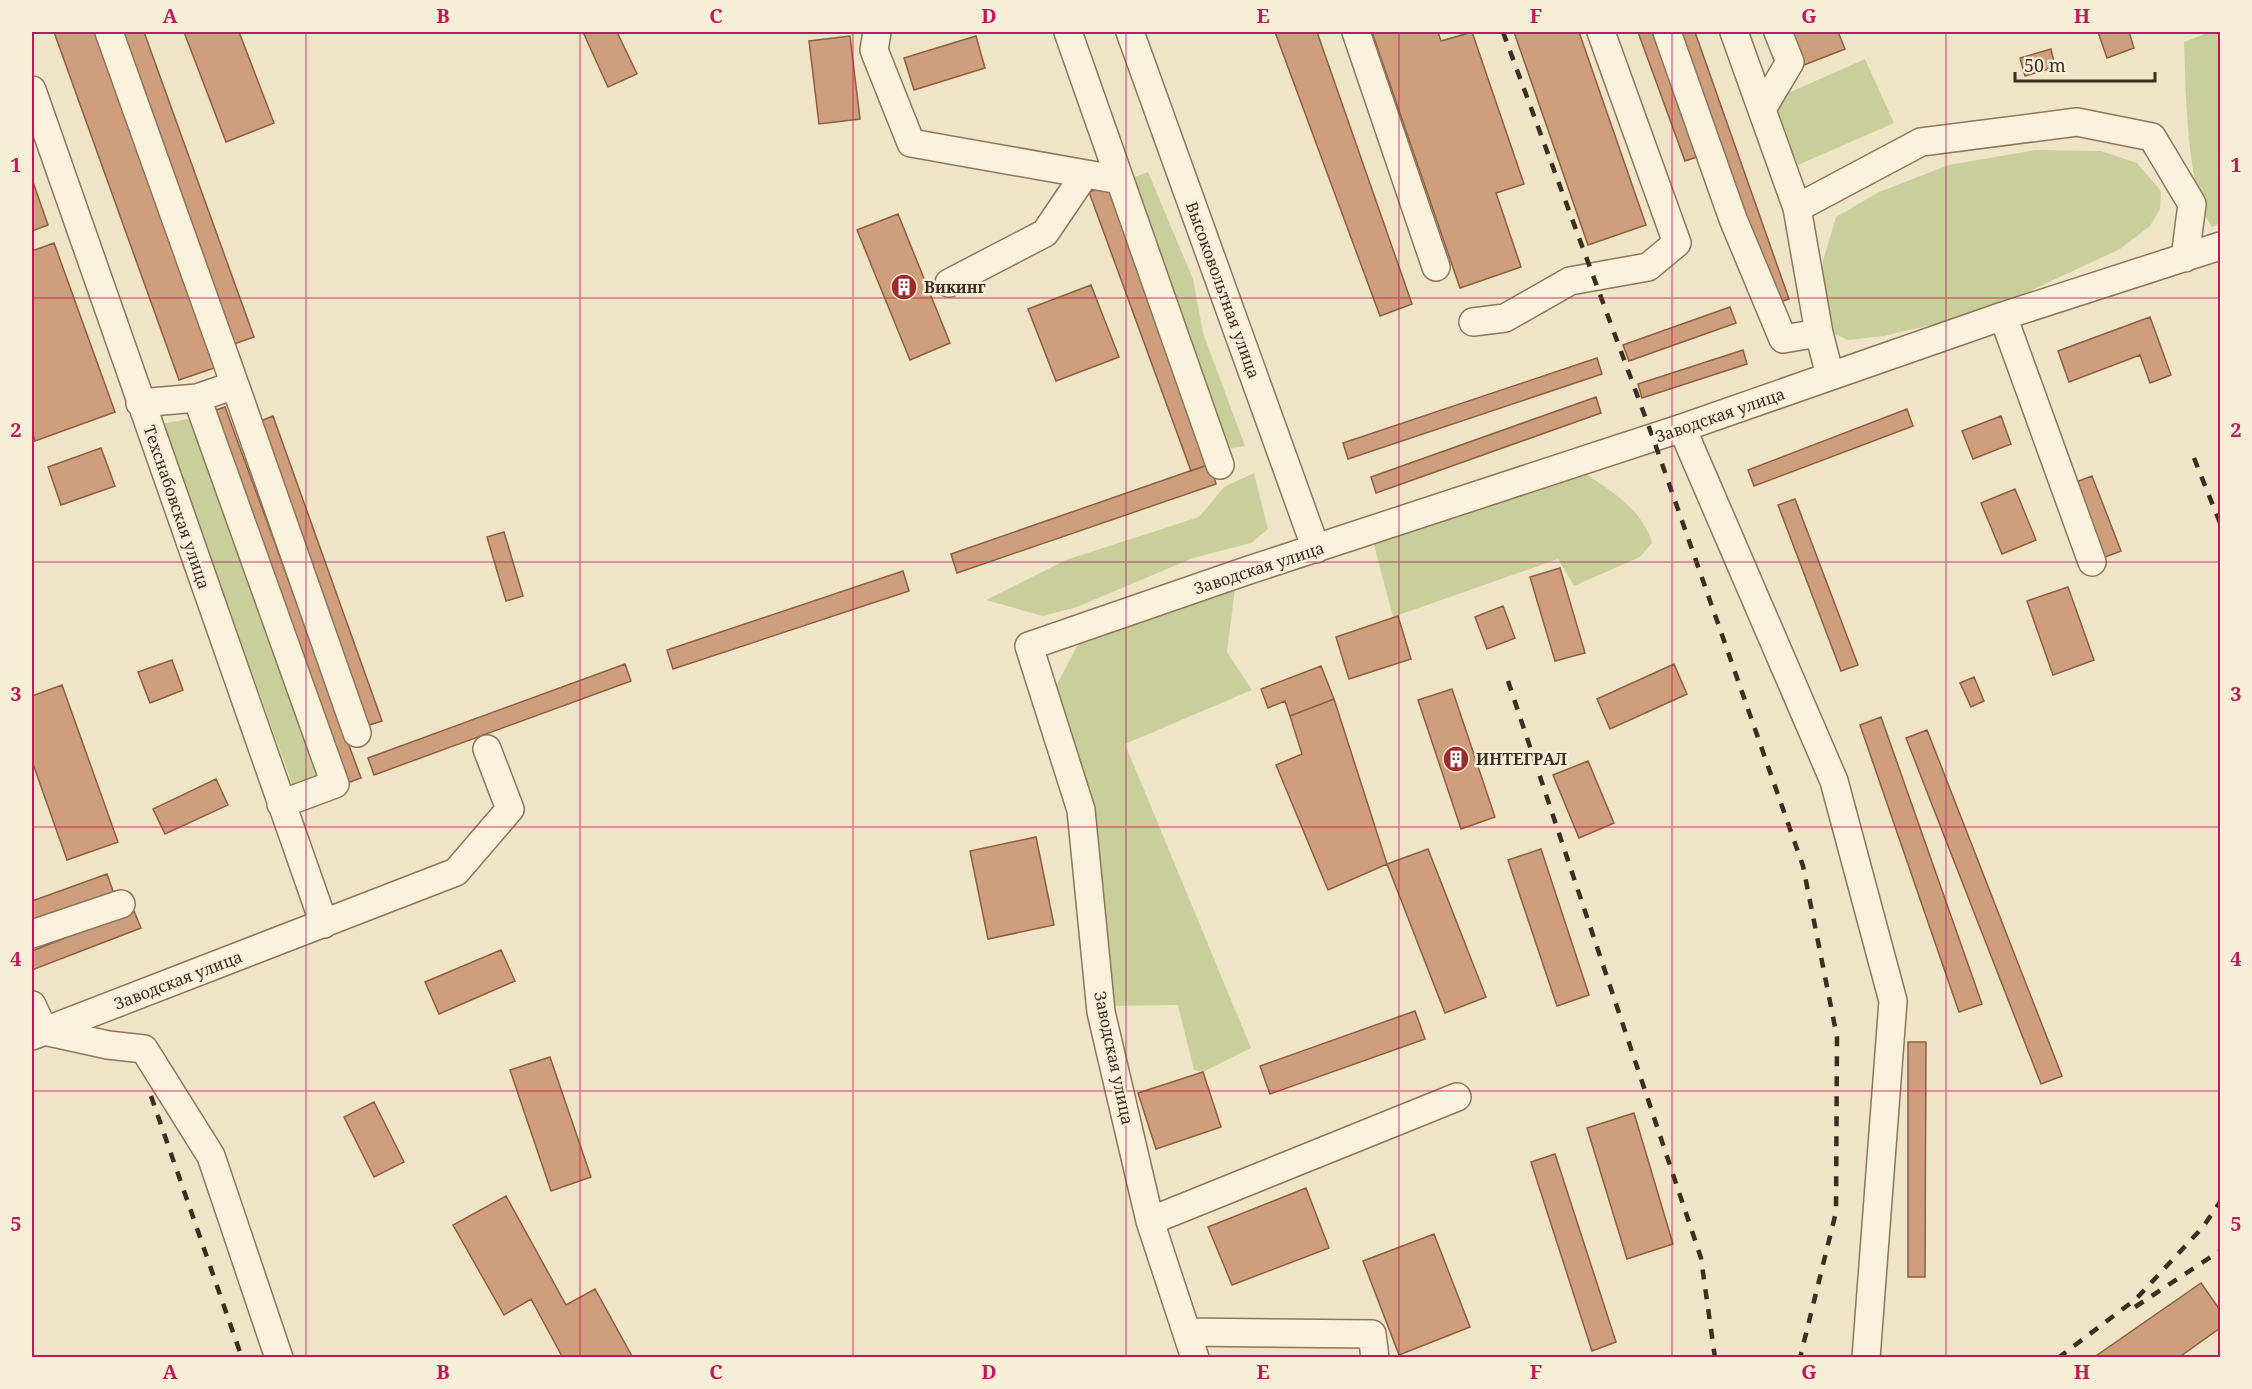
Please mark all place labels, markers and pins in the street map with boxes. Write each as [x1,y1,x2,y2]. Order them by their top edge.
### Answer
building icon: Викинг [889,272,919,302]
place label: Викинг [924,276,986,298]
building icon: ИНТЕГРАЛ [1441,744,1471,774]
place label: ИНТЕГРАЛ [1476,748,1567,770]

